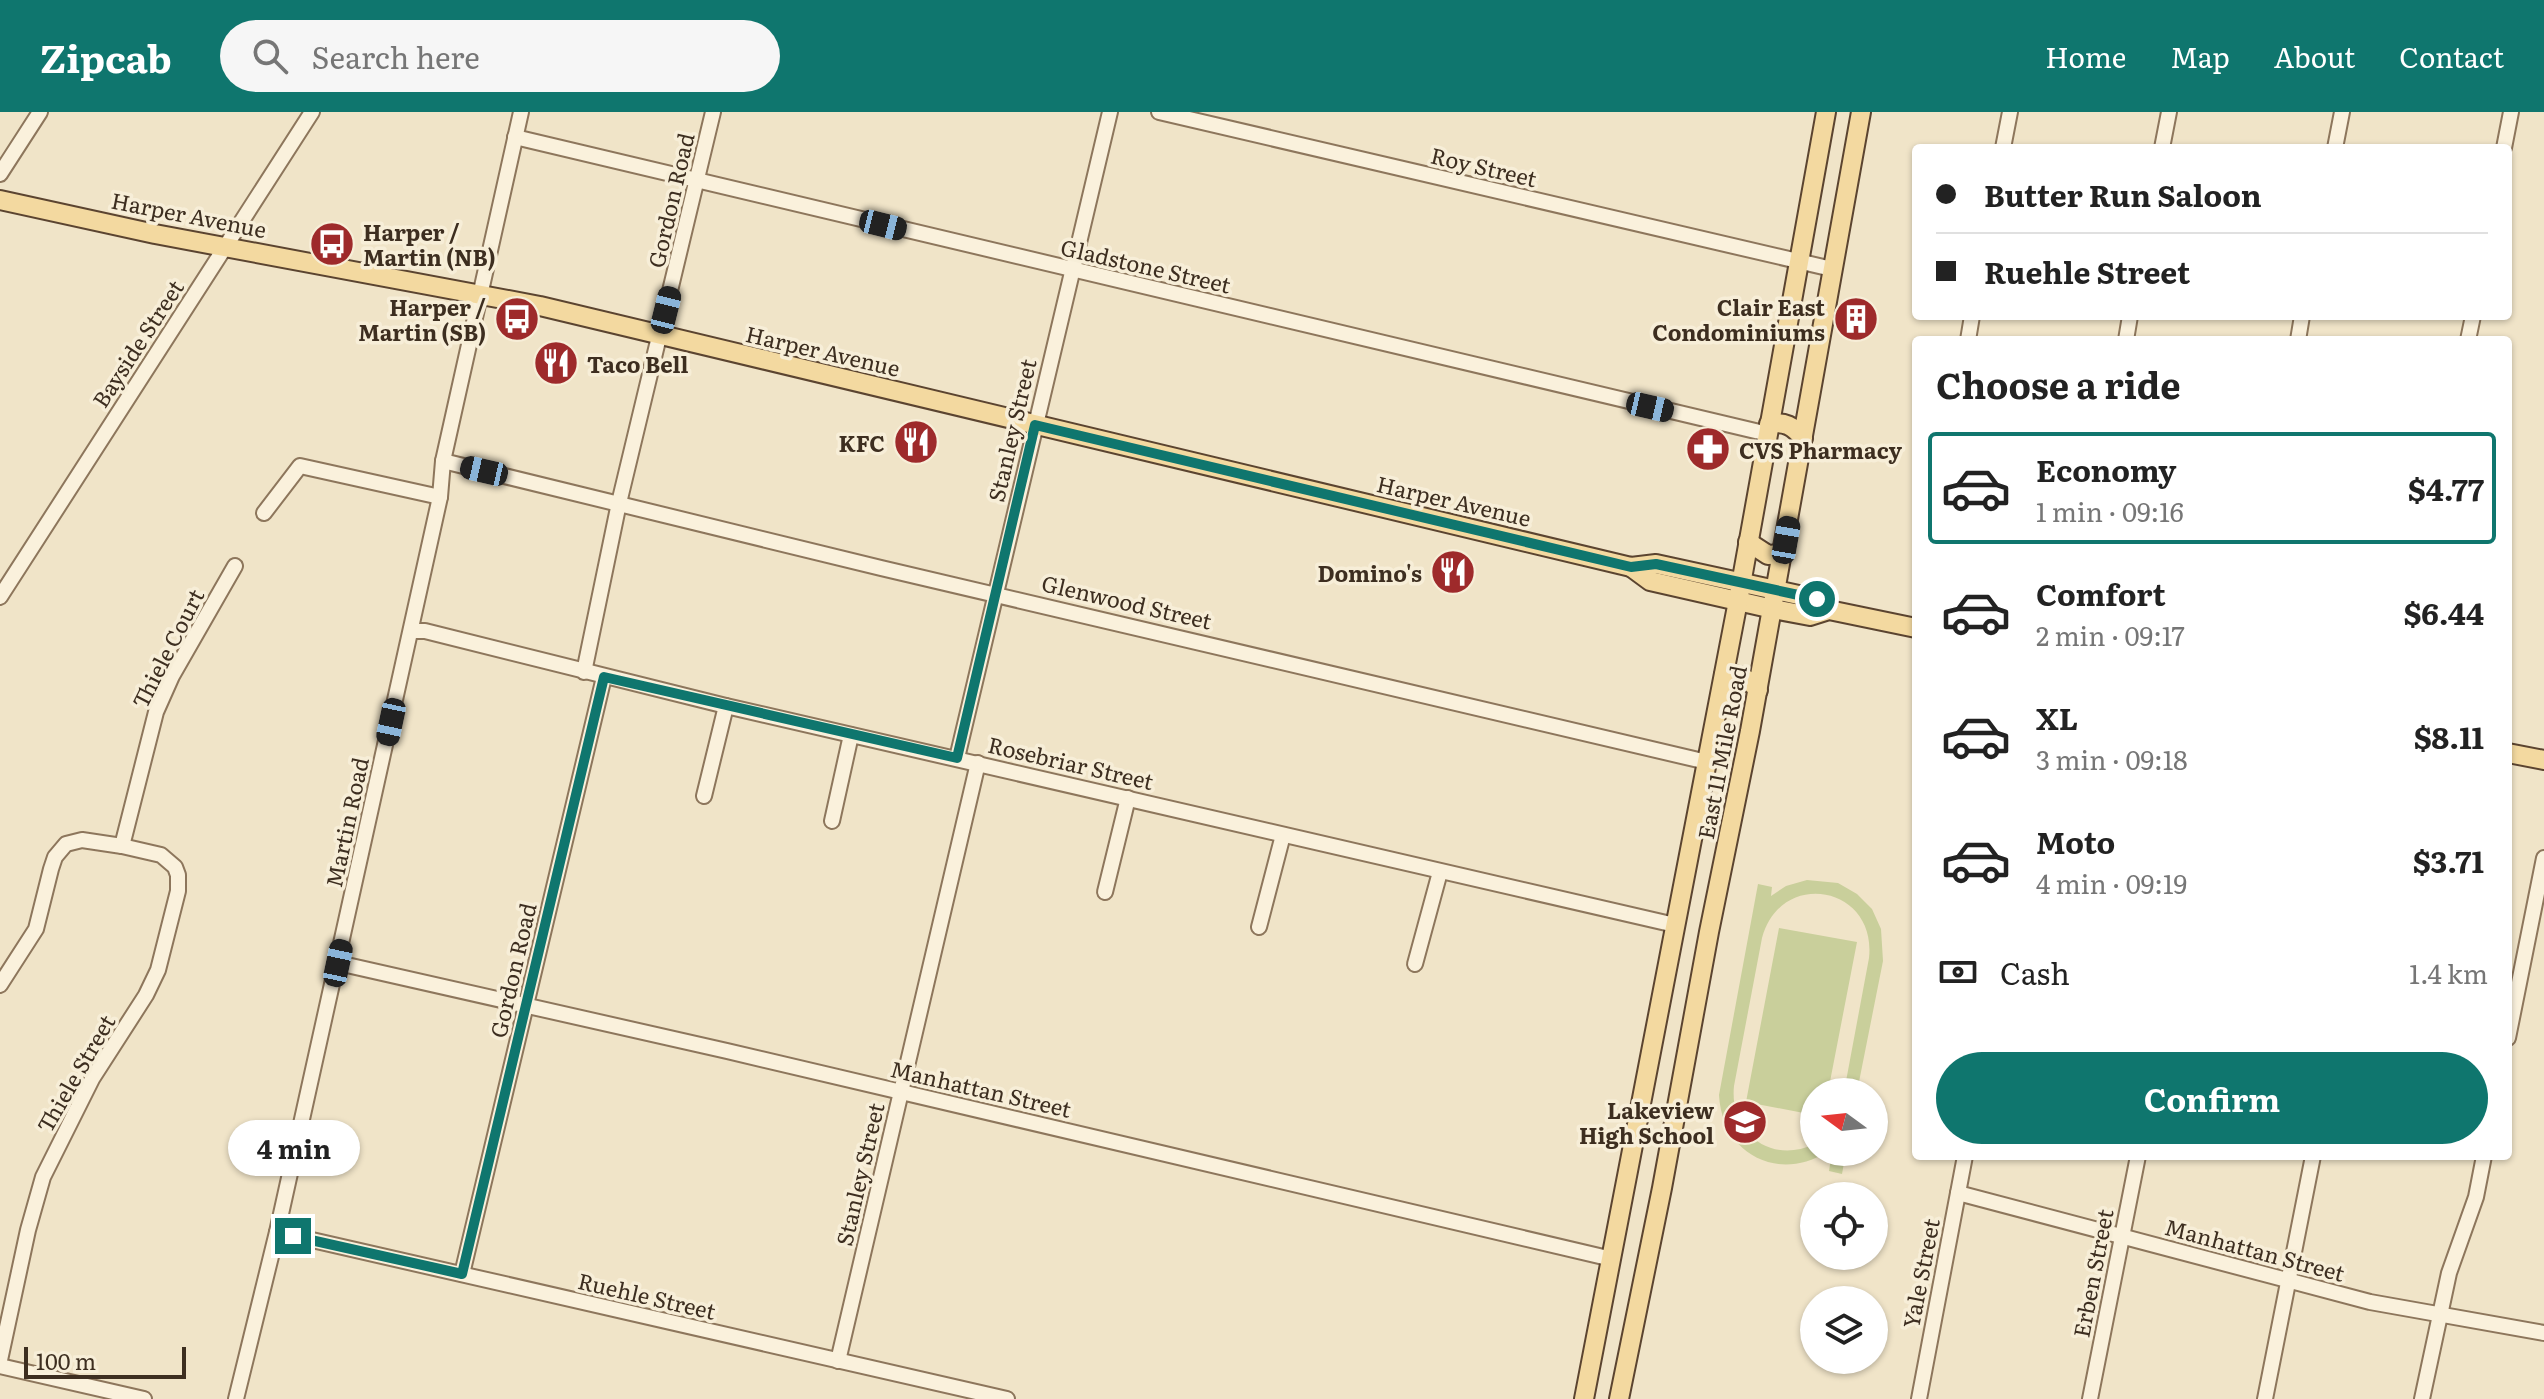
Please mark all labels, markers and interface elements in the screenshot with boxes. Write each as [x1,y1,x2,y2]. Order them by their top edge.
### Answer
search box [220,20,780,92]
text: Zipcab [40,28,172,85]
icon: search [248,34,292,78]
text: Search here [312,34,480,78]
text: Home [2045,35,2126,77]
text: Map [2170,35,2230,77]
text: About [2274,35,2355,77]
text: Contact [2399,35,2504,77]
street label: Gordon Road [638,129,702,271]
street label: Roy Street [1428,138,1540,194]
text: Butter Run Saloon [1984,172,2262,216]
street label: Harper Avenue [109,183,269,245]
car [857,208,909,242]
place label: Harper / Martin (NB) [363,215,496,273]
bus stop icon: Harper / Martin (NB) [308,220,356,268]
street label: Gladstone Street [1058,229,1234,301]
text: Ruehle Street [1984,249,2190,293]
street label: Bayside Street [83,272,191,413]
car [649,284,683,336]
place label: Harper / Martin (SB) [358,290,486,348]
place label: Clair East Condominiums [1652,290,1825,348]
bus stop icon: Harper / Martin (SB) [493,295,541,343]
building icon: Clair East Condominiums [1832,295,1880,343]
street label: Harper Avenue [743,316,903,384]
restaurant icon: Taco Bell [532,339,580,387]
place label: Taco Bell [587,347,688,380]
street label: Stanley Street [978,355,1044,505]
text: Choose a ride [1936,357,2181,410]
car [1624,390,1676,424]
restaurant icon: KFC [892,418,940,466]
pharmacy icon: CVS Pharmacy [1684,425,1732,473]
place label: KFC [838,426,885,459]
place label: CVS Pharmacy [1739,433,1903,466]
text: Economy [2036,447,2176,491]
icon: car [1940,452,2012,524]
car [458,454,510,488]
street label: Harper Avenue [1374,466,1534,534]
text: $4.77 [2408,466,2484,510]
text: 1 min · 09:16 [2036,491,2184,530]
car [1770,514,1802,566]
restaurant icon: Domino's [1429,548,1477,596]
place label: Domino's [1317,556,1422,589]
street label: Glenwood Street [1039,565,1215,637]
text: Comfort [2036,571,2166,615]
icon: car [1940,576,2012,648]
route start [1799,581,1835,617]
street label: Thiele Court [123,583,211,713]
text: $6.44 [2403,590,2484,634]
text: 2 min · 09:17 [2036,615,2185,654]
street label: East 11 Mile Road [1688,662,1754,842]
text: XL [2036,695,2078,739]
car [374,696,408,748]
icon: car [1940,700,2012,772]
text: $8.11 [2414,714,2484,758]
street label: Rosebriar Street [985,727,1157,797]
text: 3 min · 09:18 [2036,739,2188,778]
street label: Martin Road [316,754,376,890]
text: Moto [2036,819,2115,863]
icon: car [1940,824,2012,896]
text: $3.71 [2413,838,2484,882]
text: 4 min · 09:19 [2036,863,2187,902]
street label: Gordon Road [480,899,544,1041]
car [321,937,355,989]
icon: cash [1936,950,1980,994]
text: Cash [2000,950,2070,994]
text: 1.4 km [2409,953,2488,992]
street label: Thiele Street [28,1008,122,1138]
street label: Manhattan Street [887,1051,1075,1125]
button: Confirm [1936,1052,2488,1144]
north arrow [1800,1078,1888,1166]
map controls [1800,1078,1888,1374]
place label: Lakeview High School [1579,1093,1714,1151]
school or university icon: Lakeview High School [1721,1098,1769,1146]
street label: Stanley Street [826,1099,892,1249]
callout: 4 min [227,1120,359,1176]
text: 4 min [257,1128,331,1167]
button: locate [1800,1182,1888,1270]
street label: Erben Street [2063,1206,2121,1340]
street label: Manhattan Street [2162,1209,2349,1289]
street label: Yale Street [1893,1215,1947,1331]
route end [275,1218,311,1254]
street label: Ruehle Street [575,1263,719,1327]
button: layers [1800,1286,1888,1374]
scale bar [24,1343,186,1379]
text: 100 m [36,1344,96,1377]

